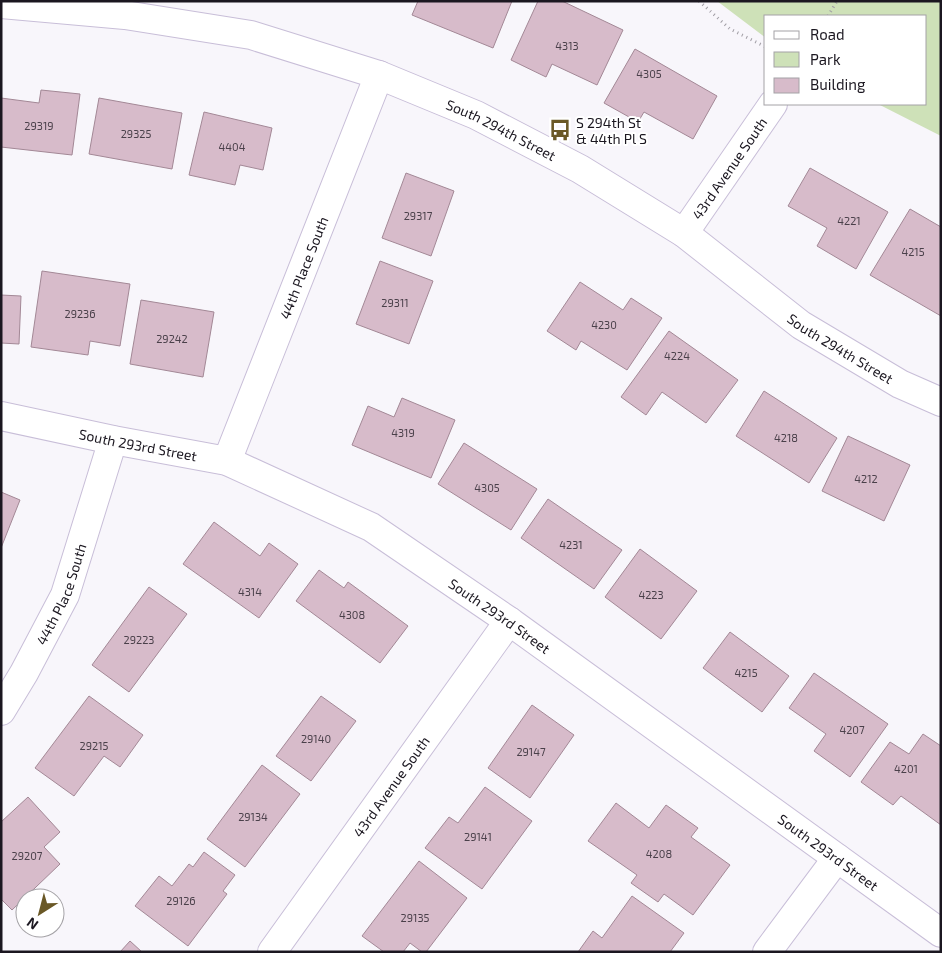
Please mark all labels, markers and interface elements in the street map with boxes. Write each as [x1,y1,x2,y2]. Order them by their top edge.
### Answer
legend [764,15,927,105]
text: Road [810,25,845,43]
house number: 4313 [555,39,579,52]
text: Park [810,50,841,68]
house number: 4305 [636,67,662,80]
text: Building [810,75,866,93]
street label: South 294th Street [444,95,559,164]
place label: S 294th St & 44th Pl S [576,114,647,147]
street label: 43rd Avenue South [688,114,770,222]
bus stop icon: S 294th St & 44th Pl S [547,117,573,143]
house number: 29319 [24,119,54,132]
house number: 29325 [121,127,151,140]
house number: 4404 [219,140,246,153]
house number: 29317 [404,209,433,222]
street label: 44th Place South [275,214,331,321]
house number: 4221 [837,214,861,227]
house number: 4215 [901,245,925,258]
house number: 29311 [381,296,409,309]
house number: 29236 [64,307,96,320]
street label: South 294th Street [784,309,896,387]
house number: 4230 [591,318,617,331]
house number: 29242 [156,332,188,345]
house number: 4224 [664,349,690,362]
street label: South 293rd Street [78,424,198,464]
house number: 4319 [391,426,415,439]
house number: 4218 [774,431,798,444]
house number: 4212 [854,472,878,485]
house number: 4305 [474,481,500,494]
house number: 4231 [559,538,583,551]
street label: 44th Place South [32,541,89,648]
street label: South 293rd Street [446,574,554,657]
house number: 4314 [238,585,262,598]
house number: 4223 [638,588,664,601]
house number: 4308 [339,608,365,621]
house number: 29223 [124,633,154,646]
house number: 4215 [734,666,758,679]
house number: 4207 [839,723,865,736]
house number: 29140 [301,732,331,745]
street label: 43rd Avenue South [349,732,433,840]
house number: 29215 [80,739,109,752]
house number: 29147 [516,745,546,758]
house number: 4201 [894,762,918,775]
house number: 29134 [238,810,268,823]
street label: South 293rd Street [775,810,882,894]
house number: 29141 [464,830,492,843]
house number: 4208 [646,847,672,860]
house number: 29207 [12,849,43,862]
north arrow [15,888,65,938]
house number: 29126 [166,894,196,907]
house number: 29135 [401,911,430,924]
text: N [23,914,41,934]

